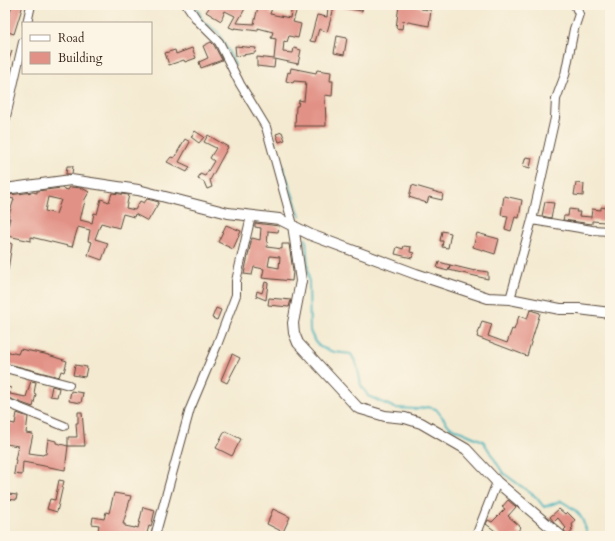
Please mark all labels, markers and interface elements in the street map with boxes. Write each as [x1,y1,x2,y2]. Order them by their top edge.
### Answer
legend [22,22,152,74]
text: Road [58,30,85,46]
text: Building [58,50,103,66]

